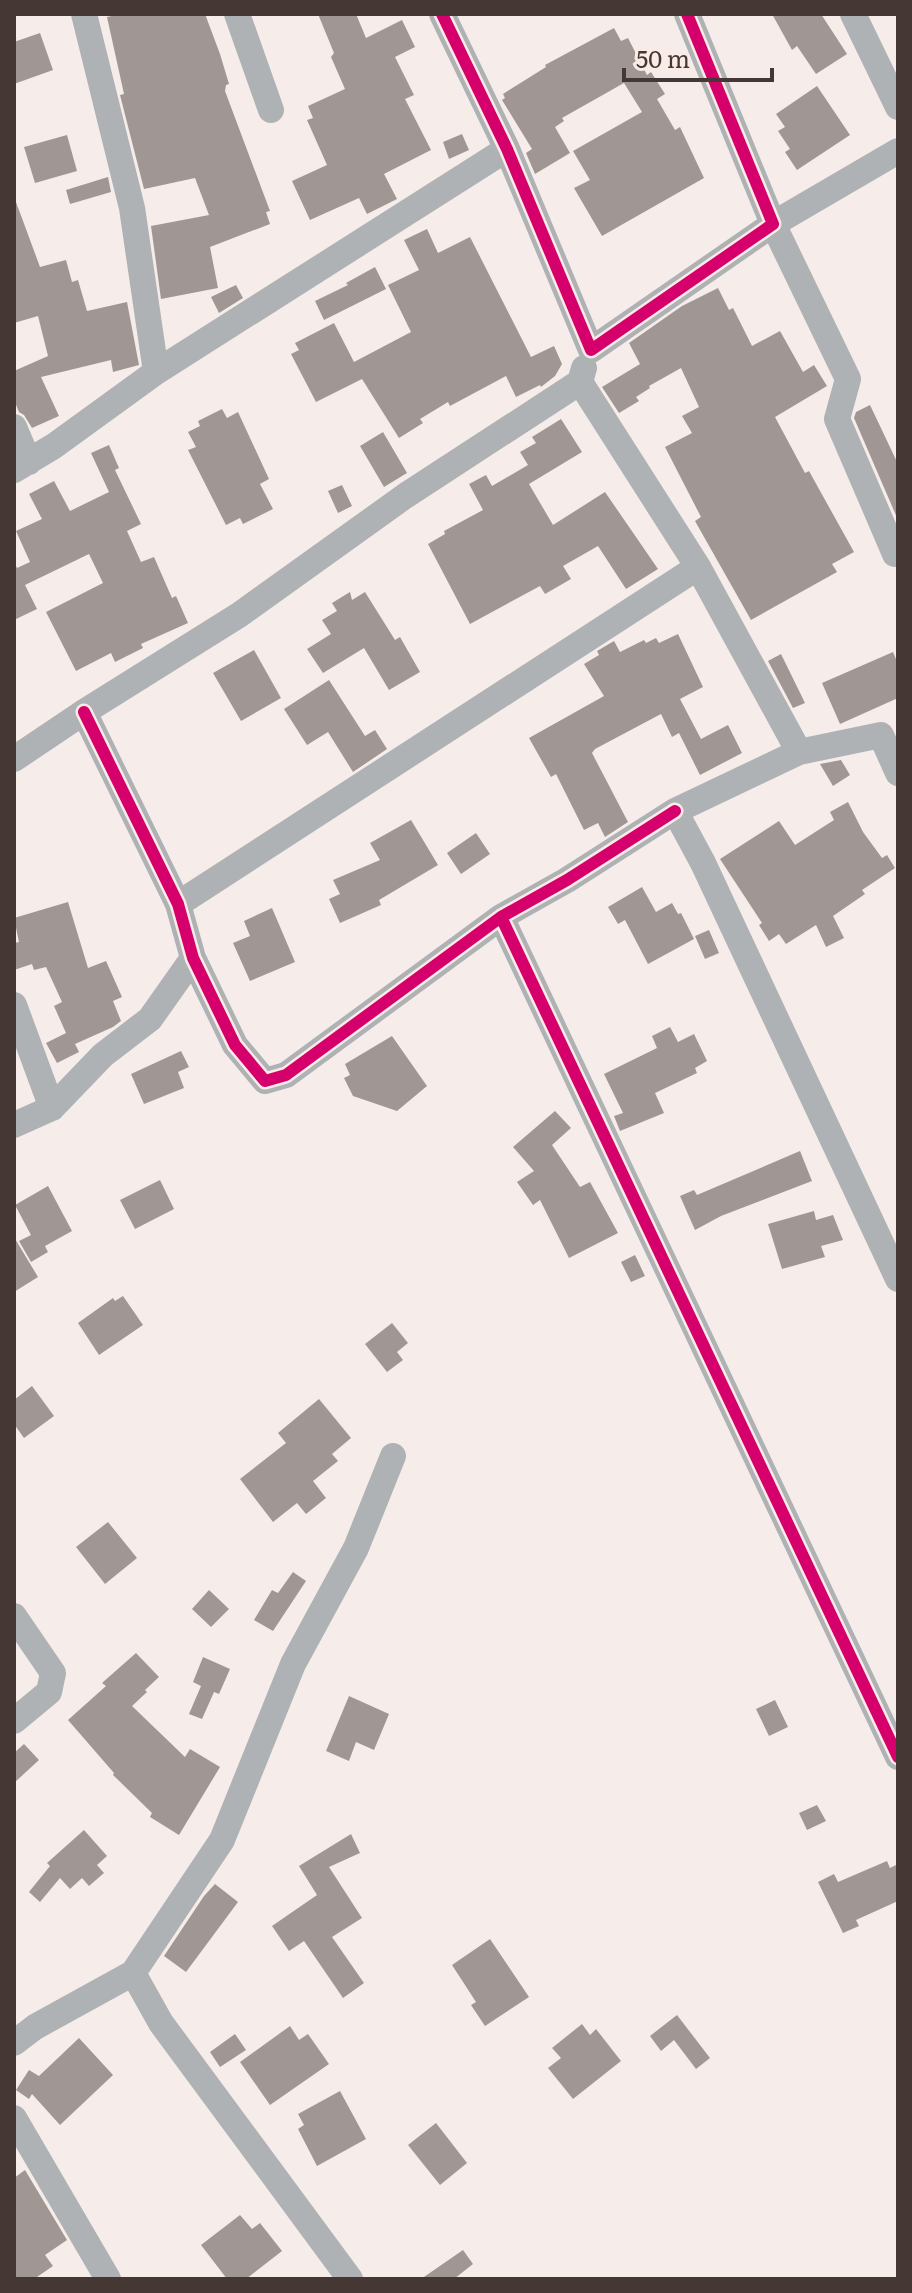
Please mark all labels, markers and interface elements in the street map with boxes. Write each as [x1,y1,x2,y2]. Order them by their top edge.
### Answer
scale bar [624,32,772,82]
text: 50 m [636,40,690,75]

